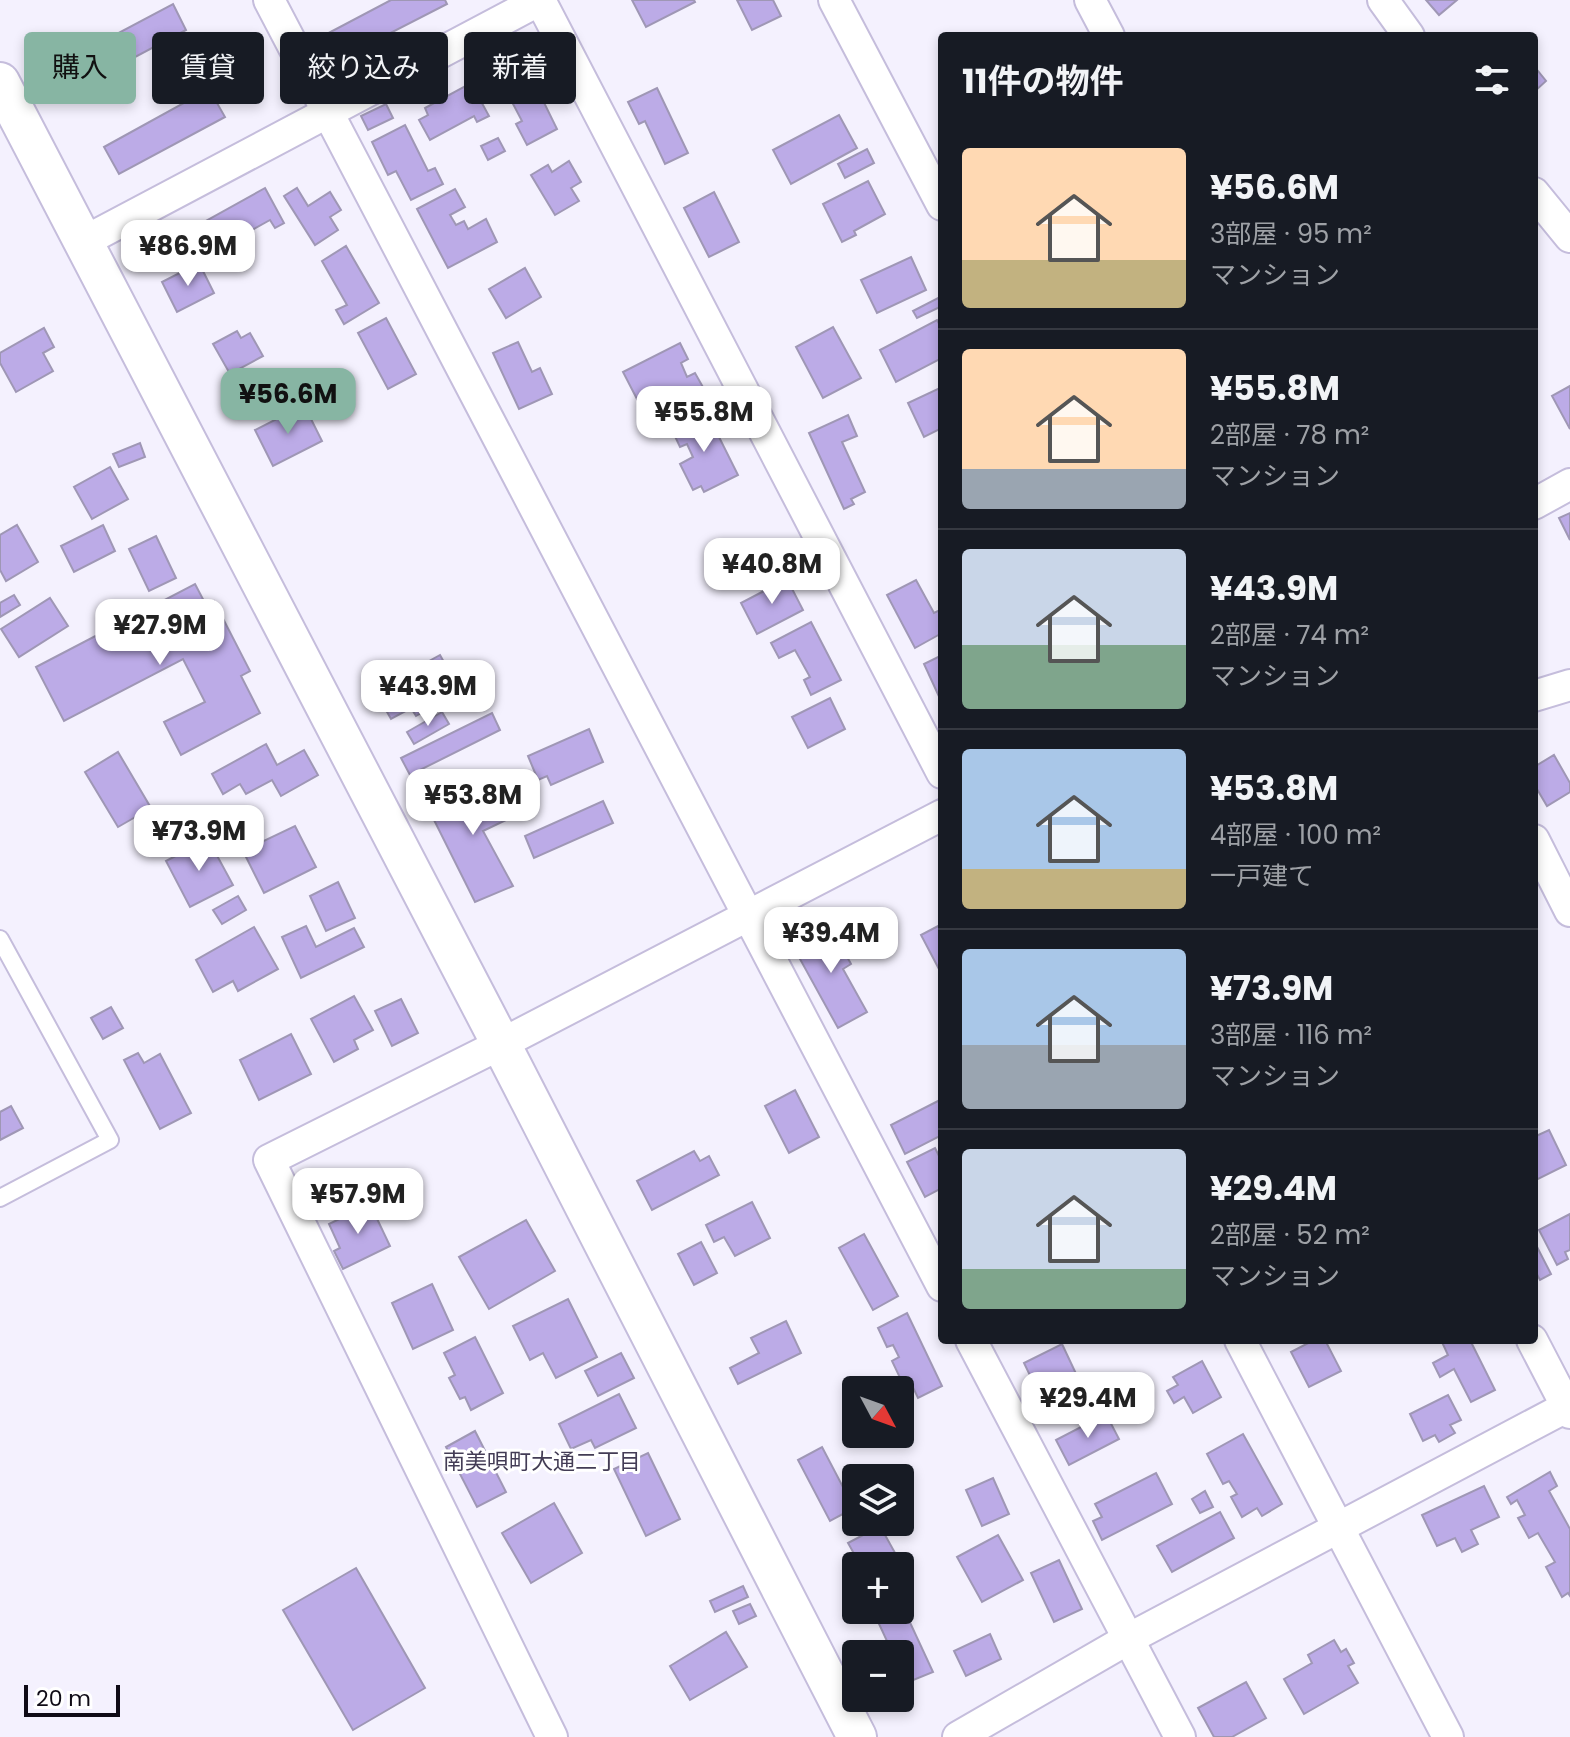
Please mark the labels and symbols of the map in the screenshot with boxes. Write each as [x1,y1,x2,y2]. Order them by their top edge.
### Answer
pin: ¥86.9M [123,220,253,288]
pin: ¥56.6M [223,368,353,436]
pin: ¥55.8M [639,386,769,454]
pin: ¥40.8M [707,538,837,606]
pin: ¥27.9M [95,599,225,667]
pin: ¥43.9M [363,660,493,728]
pin: ¥53.8M [408,769,538,837]
pin: ¥73.9M [134,805,264,873]
pin: ¥39.4M [766,907,896,975]
pin: ¥57.9M [293,1168,423,1236]
pin: ¥29.4M [1023,1372,1153,1440]
north arrow [842,1376,914,1448]
district label: 南美唄町大通二丁目 [443,1446,641,1477]
scale bar [24,1681,120,1717]

